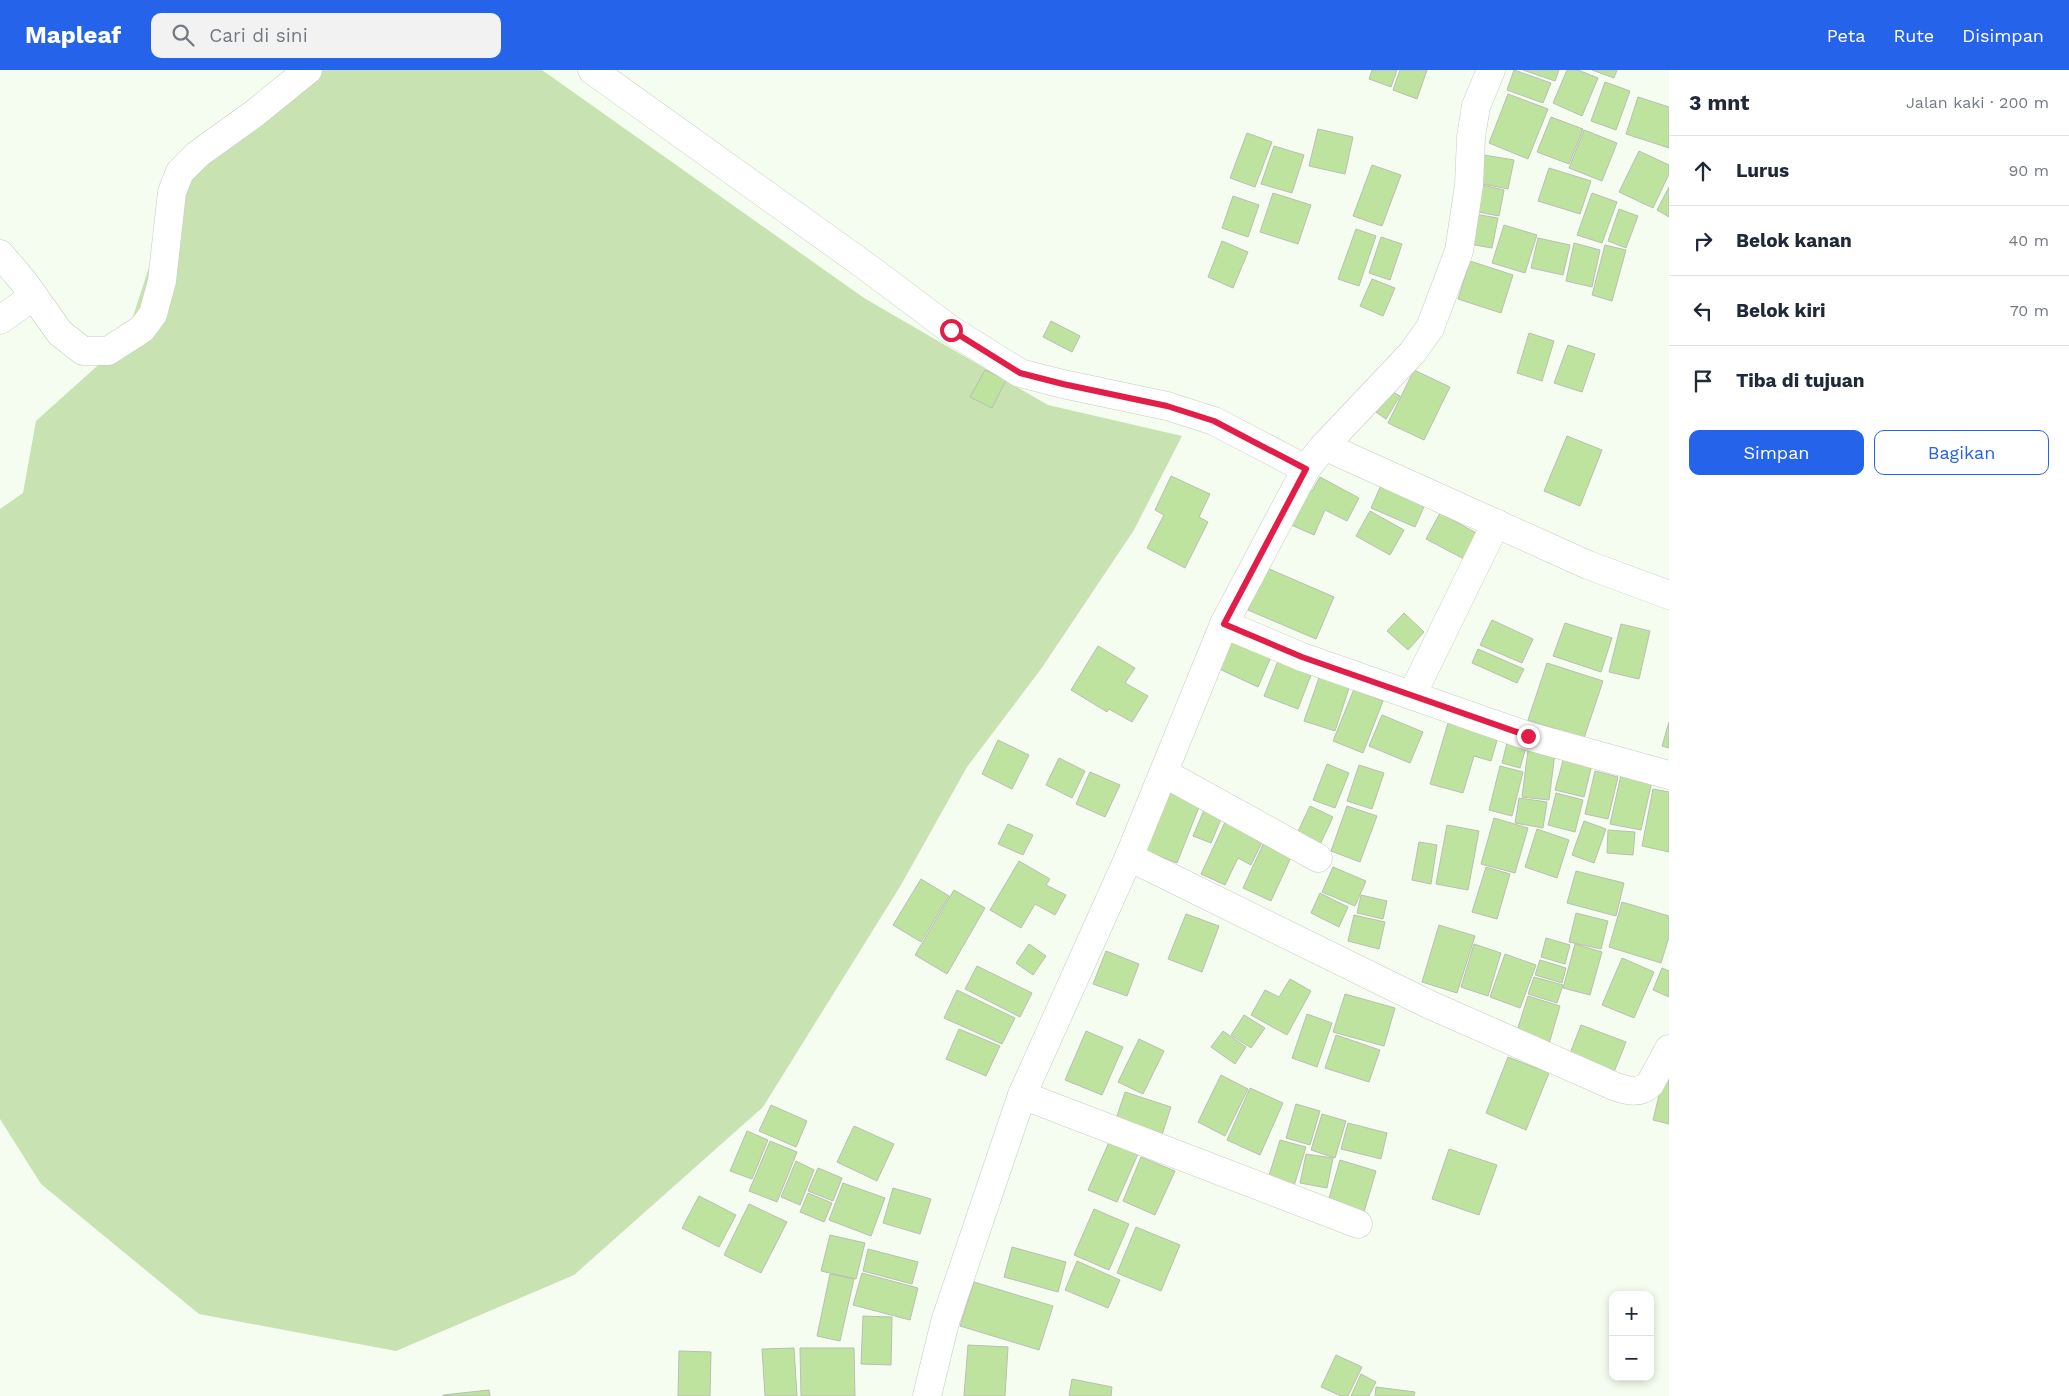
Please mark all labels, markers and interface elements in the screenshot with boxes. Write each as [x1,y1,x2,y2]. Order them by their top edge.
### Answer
search box [151,13,501,58]
text: Mapleaf [25,21,121,49]
icon: search [169,21,197,49]
text: Cari di sini [209,24,308,47]
text: Peta [1827,25,1865,46]
text: Rute [1893,25,1934,46]
text: Disimpan [1962,25,2044,46]
text: 3 mnt [1689,90,1749,115]
text: Jalan kaki · 200 m [1906,93,2049,112]
icon: ahead [1689,157,1717,185]
text: Lurus [1736,159,1789,182]
text: 90 m [2008,161,2049,180]
icon: right [1689,227,1717,255]
text: Belok kanan [1736,229,1852,252]
text: 40 m [2009,231,2049,250]
icon: left [1689,297,1717,325]
text: Belok kiri [1736,299,1826,322]
text: 70 m [2010,301,2049,320]
route start [940,319,963,342]
icon: arrive [1689,367,1717,395]
text: Tiba di tujuan [1736,369,1865,392]
button: Simpan [1689,430,1864,475]
button: Bagikan [1874,430,2049,475]
route end [1517,725,1540,748]
map controls [1609,1291,1654,1381]
button: + [1609,1291,1654,1336]
button: − [1609,1336,1654,1381]

